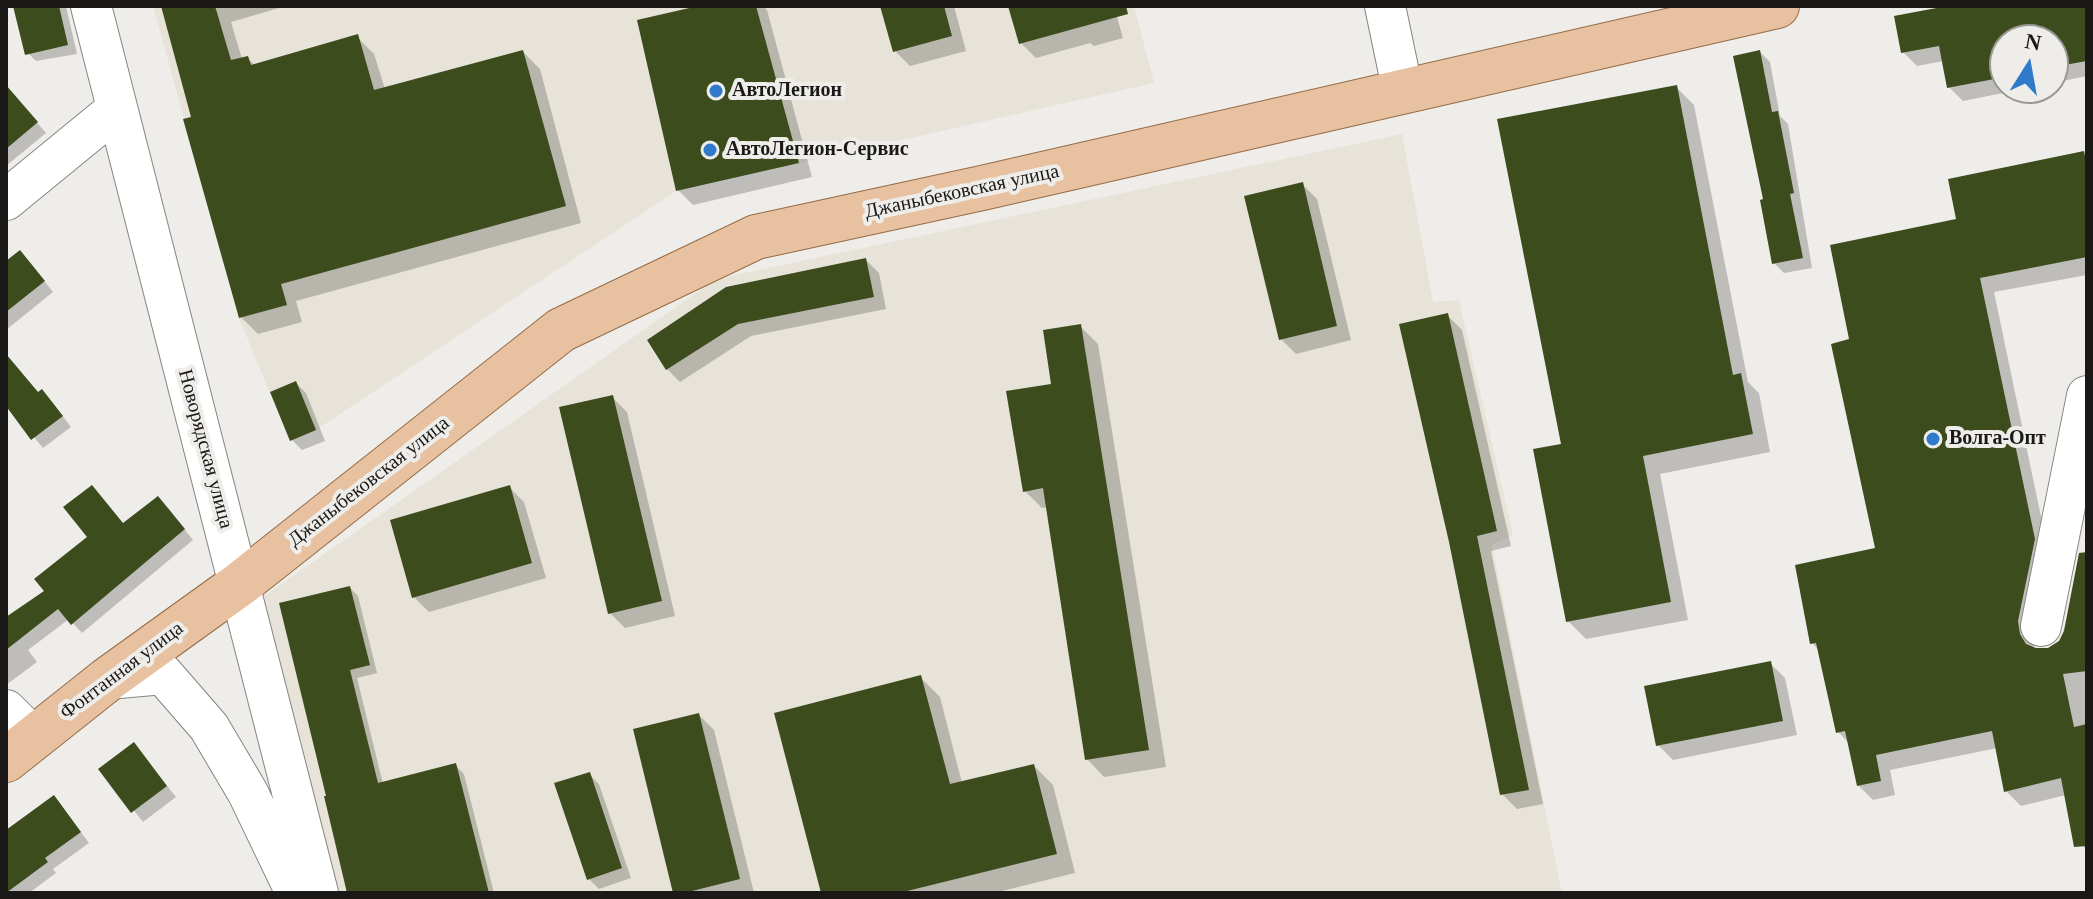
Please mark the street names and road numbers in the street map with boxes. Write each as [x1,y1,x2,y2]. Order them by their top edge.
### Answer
street label: Джаныбековская улица [863,160,1061,224]
street label: Новорядская улица [172,367,238,531]
street label: Джаныбековская улица [284,412,454,552]
street label: Фонтанная улица [56,617,188,725]

